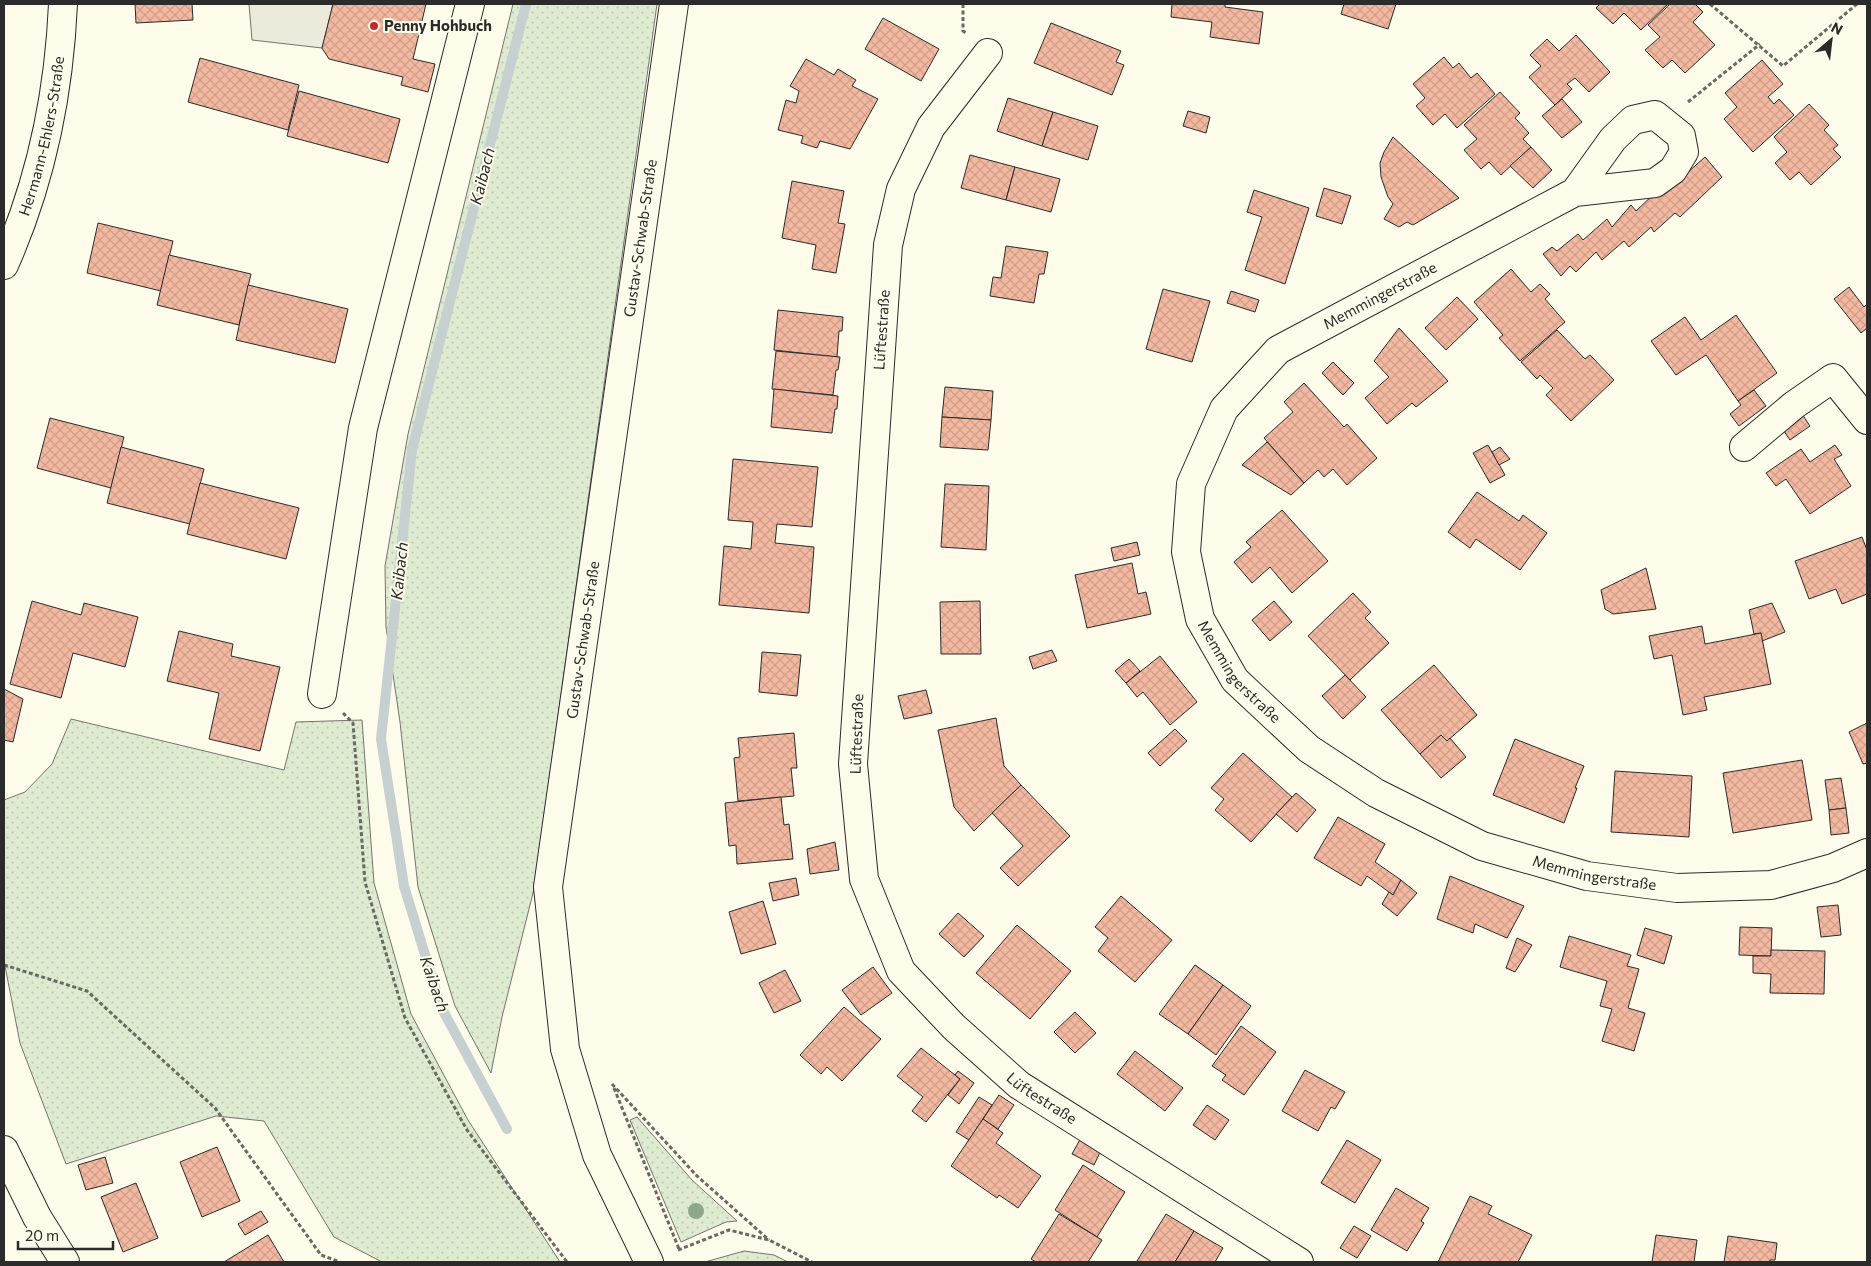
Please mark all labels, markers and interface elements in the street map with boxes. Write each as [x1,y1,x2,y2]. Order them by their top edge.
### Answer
north arrow [1806,15,1856,65]
place label: Penny Hohbuch [384,16,492,34]
text: N [1829,18,1846,38]
marker: Penny Hohbuch [368,20,380,32]
street label: Hermann-Ehlers-Straße [14,55,67,218]
water label: Kaibach [465,145,498,206]
street label: Gustav-Schwab-Straße [619,158,660,318]
street label: Memmingerstraße [1320,258,1440,333]
street label: Lüftestraße [869,289,893,371]
water label: Kaibach [386,541,411,601]
street label: Gustav-Schwab-Straße [562,560,602,720]
street label: Memmingerstraße [1195,617,1285,726]
street label: Lüftestraße [846,693,866,774]
street label: Memmingerstraße [1531,851,1658,893]
water label: Kaibach [417,953,454,1014]
street label: Lüftestraße [1003,1068,1081,1127]
scale bar [18,1218,112,1250]
text: 20 m [25,1226,59,1244]

